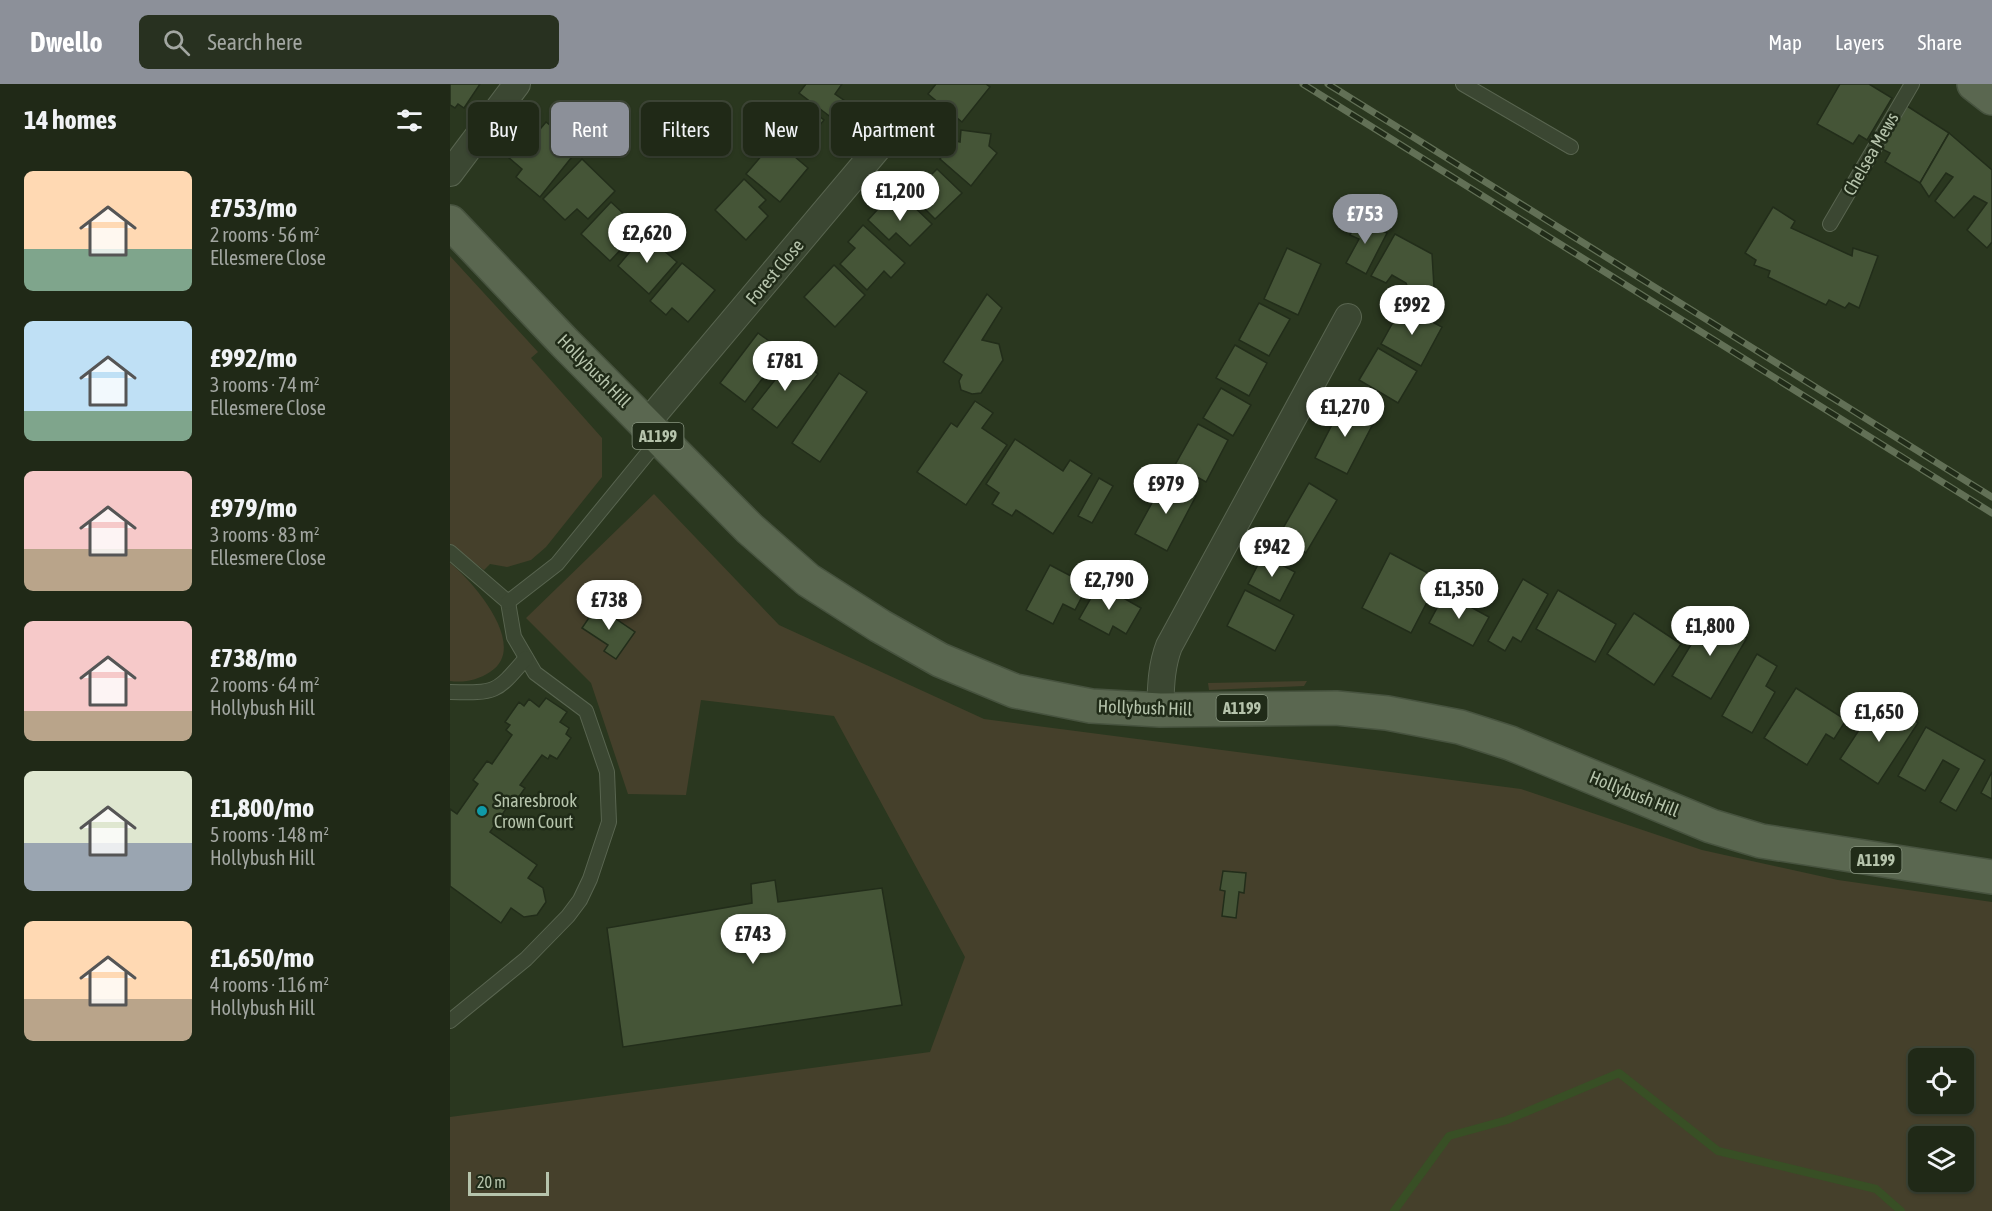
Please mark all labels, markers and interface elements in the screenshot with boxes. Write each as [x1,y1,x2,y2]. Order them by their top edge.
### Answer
search box [139,15,559,69]
text: Dwello [30,26,103,58]
icon: search [160,26,193,59]
text: Search here [208,29,302,55]
text: Map [1768,30,1802,54]
text: Layers [1835,30,1885,54]
text: Share [1918,30,1962,54]
chip: Buy [468,102,539,156]
chip: Rent [551,102,629,156]
chip: Filters [641,102,731,156]
chip: New [743,102,819,156]
chip: Apartment [831,102,956,156]
icon: filters [393,104,426,137]
text: 14 homes [24,105,117,135]
street label: Chelsea Mews [1838,109,1903,199]
pin: £1,200 [851,171,949,222]
text: £1,200 [875,179,925,202]
text: £753/mo [210,193,297,223]
pin: £753 [1329,194,1401,245]
icon: home [72,195,144,267]
text: £753 [1347,202,1383,225]
pin: £2,620 [598,213,696,264]
text: £2,620 [622,221,672,244]
text: 2 rooms · 56 m² [210,223,320,246]
street label: Forest Close [741,235,808,309]
text: Ellesmere Close [210,246,326,269]
pin: £992 [1376,285,1448,336]
text: £992 [1394,293,1430,316]
street label: Hollybush Hill [553,330,635,412]
pin: £781 [749,341,821,392]
text: £992/mo [210,343,297,373]
icon: home [72,345,144,417]
text: £781 [767,349,803,372]
text: 3 rooms · 74 m² [210,373,320,396]
pin: £1,270 [1296,387,1394,438]
text: £1,270 [1320,395,1370,418]
text: Ellesmere Close [210,396,326,419]
road number: A1199 [632,423,684,449]
pin: £979 [1130,464,1202,515]
text: £979 [1148,472,1184,495]
text: £979/mo [210,493,297,523]
icon: home [72,495,144,567]
text: 3 rooms · 83 m² [210,523,320,546]
pin: £942 [1236,527,1308,578]
text: £942 [1254,535,1290,558]
text: Ellesmere Close [210,546,326,569]
pin: £2,790 [1060,560,1158,611]
text: £2,790 [1084,568,1134,591]
pin: £1,350 [1410,569,1508,620]
text: £1,350 [1434,577,1484,600]
pin: £738 [573,580,645,631]
text: £738 [591,588,627,611]
pin: £1,800 [1661,606,1759,657]
text: £1,800 [1685,614,1735,637]
text: £738/mo [210,643,297,673]
icon: home [72,645,144,717]
text: 2 rooms · 64 m² [210,673,320,696]
pin: £1,650 [1830,692,1928,743]
street label: Hollybush Hill [1097,695,1193,720]
road number: A1199 [1216,695,1268,721]
text: Hollybush Hill [210,696,315,719]
text: £1,650 [1854,700,1904,723]
street label: Hollybush Hill [1586,766,1682,821]
place label: Snaresbrook Crown Court [494,790,577,832]
text: £1,800/mo [210,793,314,823]
icon: home [72,795,144,867]
marker: Snaresbrook Crown Court [475,804,489,818]
text: 5 rooms · 148 m² [210,823,329,846]
text: Hollybush Hill [210,846,315,869]
road number: A1199 [1850,847,1902,873]
pin: £743 [717,914,789,965]
text: £743 [735,922,771,945]
text: £1,650/mo [210,943,314,973]
icon: home [72,945,144,1017]
text: 4 rooms · 116 m² [210,973,329,996]
text: Hollybush Hill [210,996,315,1019]
map controls [1908,1048,1974,1192]
button: locate [1908,1048,1974,1114]
button: layers [1908,1126,1974,1192]
scale bar [468,1169,549,1196]
text: 20 m [477,1173,506,1191]

